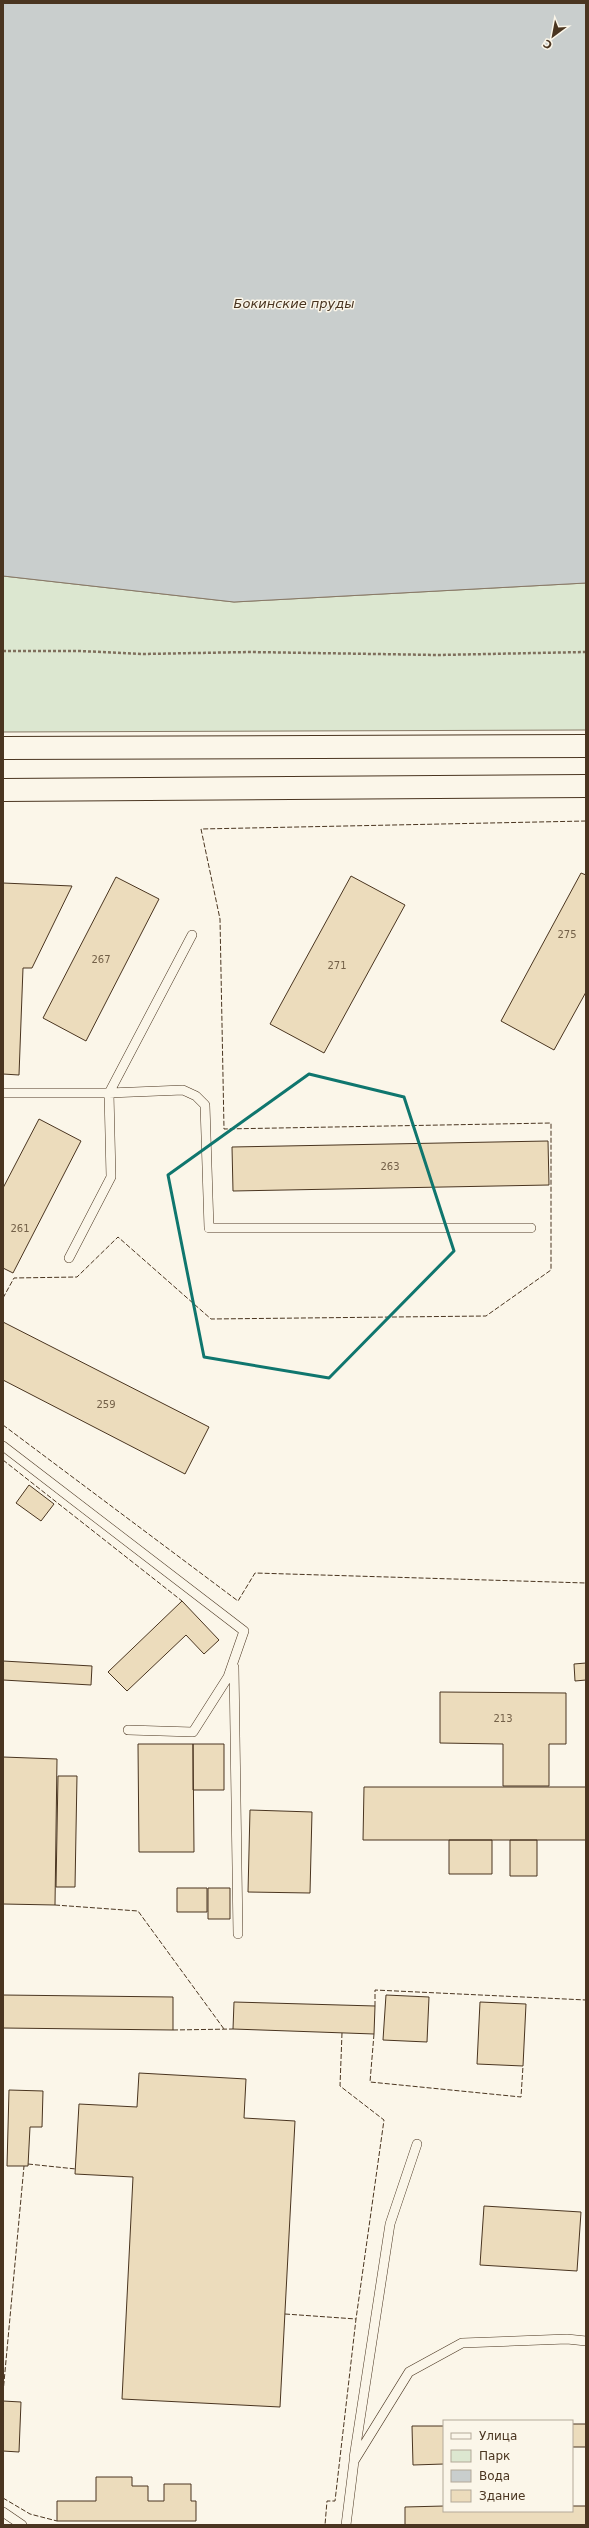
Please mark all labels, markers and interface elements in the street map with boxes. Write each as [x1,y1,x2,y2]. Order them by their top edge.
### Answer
north arrow [533,16,573,56]
text: С [541,36,555,52]
water label: Бокинские пруды [234,296,354,311]
house number: 275 [557,929,577,940]
house number: 267 [91,954,111,965]
house number: 271 [327,960,347,971]
house number: 263 [380,1161,400,1172]
house number: 261 [10,1223,30,1234]
house number: 259 [96,1399,116,1410]
house number: 213 [493,1713,513,1724]
legend [443,2420,573,2512]
text: Улица [479,2429,517,2443]
text: Парк [479,2449,510,2463]
text: Вода [479,2469,510,2483]
text: Здание [479,2489,525,2503]

